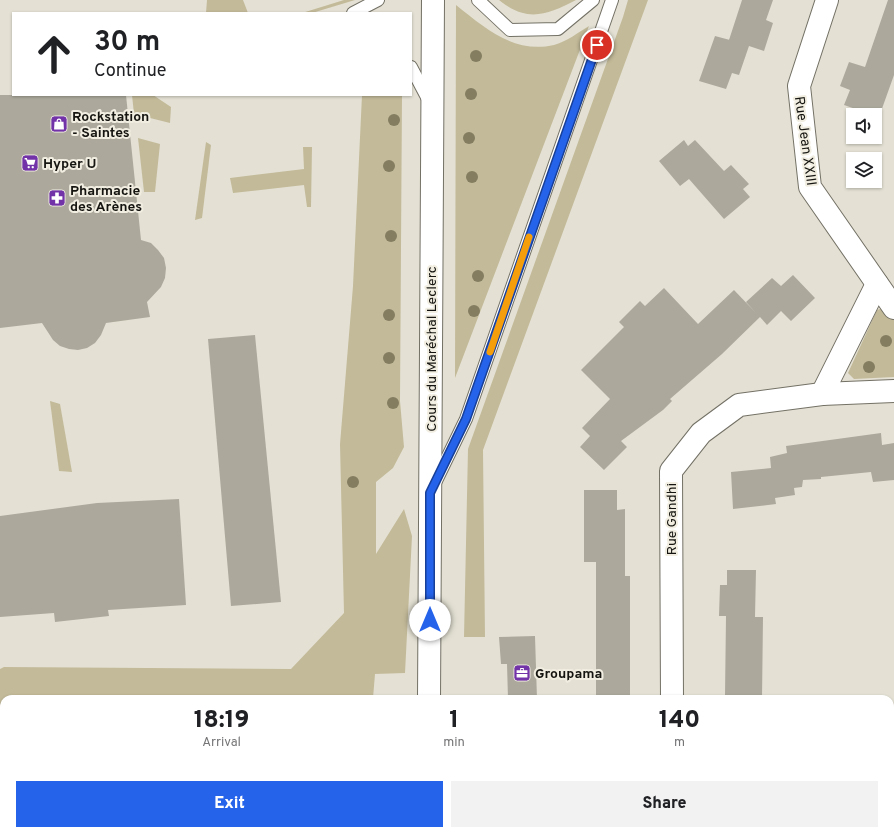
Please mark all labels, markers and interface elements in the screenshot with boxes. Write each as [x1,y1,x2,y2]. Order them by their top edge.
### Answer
text: 30 m [94,25,160,61]
icon: ahead [28,28,80,80]
pin [580,28,614,62]
icon: arrive [586,34,608,56]
text: Continue [94,60,166,83]
street label: Rue Jean XXIII [790,95,819,187]
map controls [846,108,882,188]
button: sound [846,108,882,144]
place label: Rockstation - Saintes [72,109,149,142]
shop icon: Rockstation - Saintes [49,114,69,134]
button: layers [846,152,882,188]
supermarket icon: Hyper U [20,153,40,173]
place label: Hyper U [43,156,96,173]
place label: Pharmacie des Arènes [70,183,142,216]
pharmacy icon: Pharmacie des Arènes [47,188,67,208]
street label: Cours du Maréchal Leclerc [424,266,441,432]
street label: Rue Gandhi [664,483,681,555]
position arrow [409,599,451,641]
office icon: Groupama [512,663,532,683]
place label: Groupama [535,666,602,683]
text: 18:19 [194,706,250,736]
text: 1 [449,706,459,736]
text: 140 [659,706,700,736]
text: Arrival [202,735,241,751]
text: min [443,735,465,751]
text: m [674,735,685,751]
button: Exit [16,781,443,827]
button: Share [451,781,878,827]

